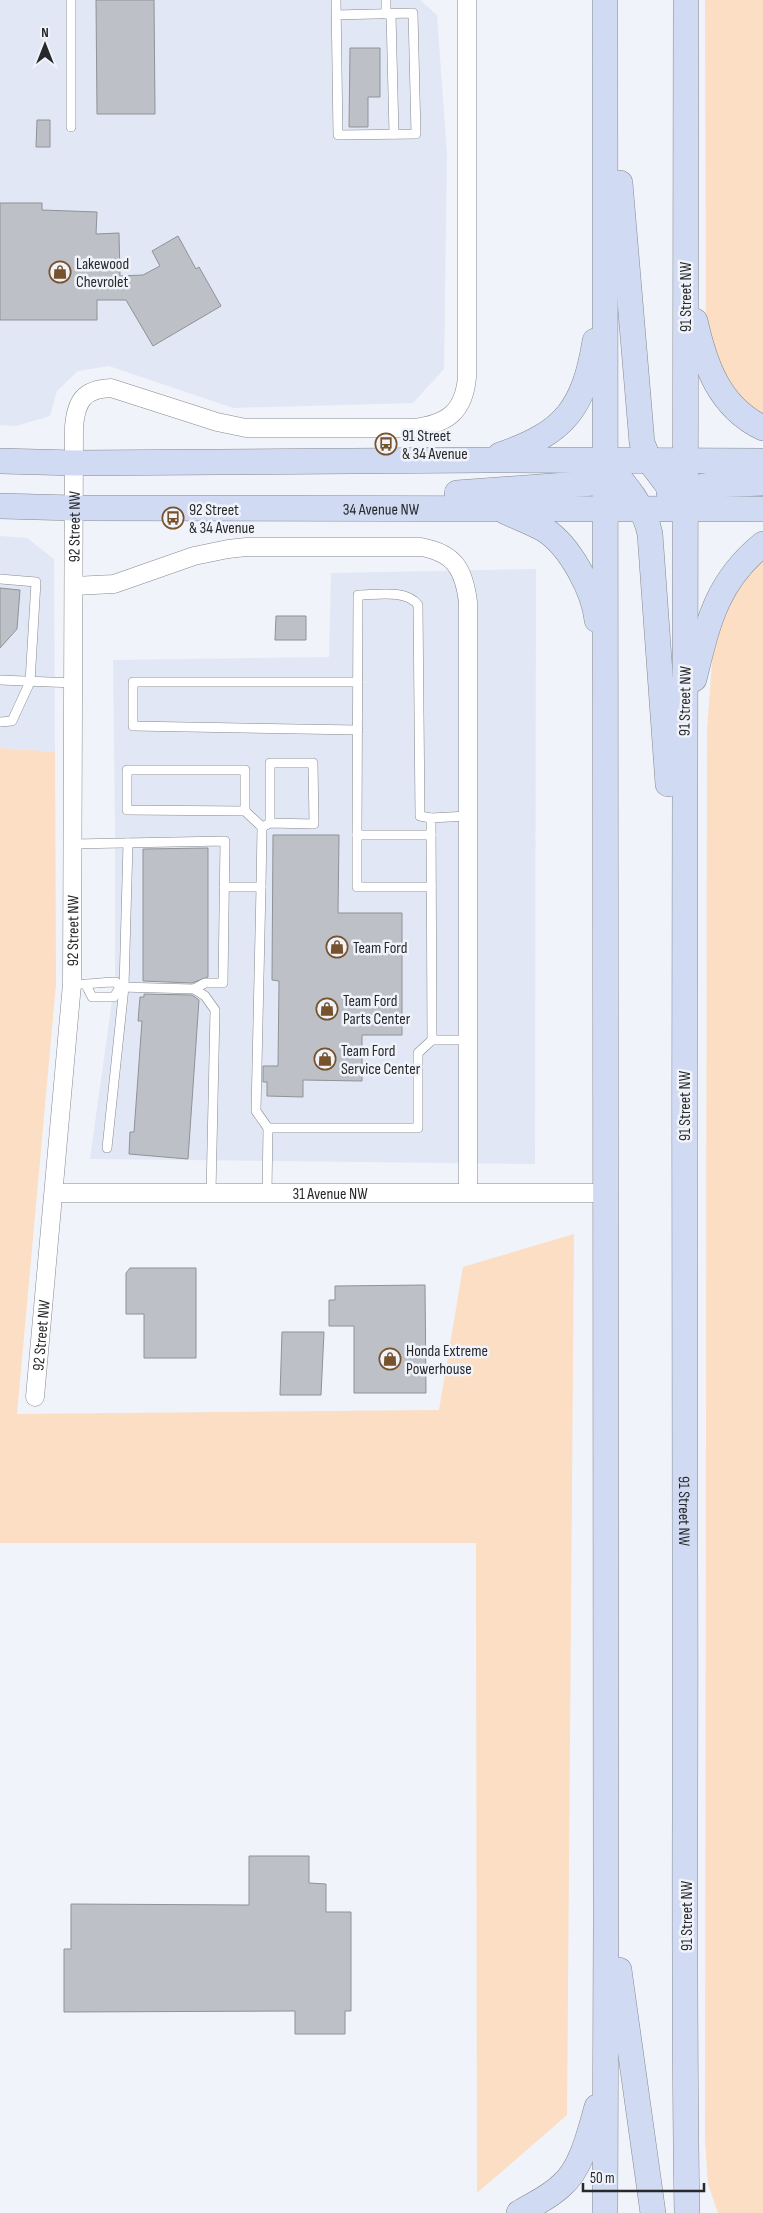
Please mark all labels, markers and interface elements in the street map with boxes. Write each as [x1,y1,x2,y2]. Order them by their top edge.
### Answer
north arrow [20,20,70,70]
text: N [41,24,49,41]
place label: Lakewood Chevrolet [76,255,129,292]
shop icon: Lakewood Chevrolet [48,260,72,284]
street label: 91 Street NW [677,261,696,332]
place label: 91 Street & 34 Avenue [402,427,468,464]
bus stop icon: 91 Street & 34 Avenue [374,432,398,456]
street label: 92 Street NW [66,490,85,562]
street label: 34 Avenue NW [343,500,420,520]
place label: 92 Street & 34 Avenue [189,501,255,538]
bus stop icon: 92 Street & 34 Avenue [161,506,185,530]
street label: 91 Street NW [675,665,696,736]
street label: 92 Street NW [64,894,83,966]
shop icon: Team Ford [325,935,349,959]
place label: Team Ford [353,939,407,958]
place label: Team Ford Parts Center [343,992,411,1029]
shop icon: Team Ford Parts Center [315,997,339,1021]
place label: Team Ford Service Center [341,1042,421,1079]
shop icon: Team Ford Service Center [313,1047,337,1071]
street label: 91 Street NW [676,1070,695,1141]
street label: 31 Avenue NW [292,1185,368,1204]
street label: 92 Street NW [29,1298,55,1372]
place label: Honda Extreme Powerhouse [406,1342,488,1379]
shop icon: Honda Extreme Powerhouse [378,1347,402,1371]
street label: 91 Street NW [674,1476,693,1547]
street label: 91 Street NW [678,1880,697,1951]
scale bar [583,2160,704,2192]
text: 50 m [590,2169,615,2188]

